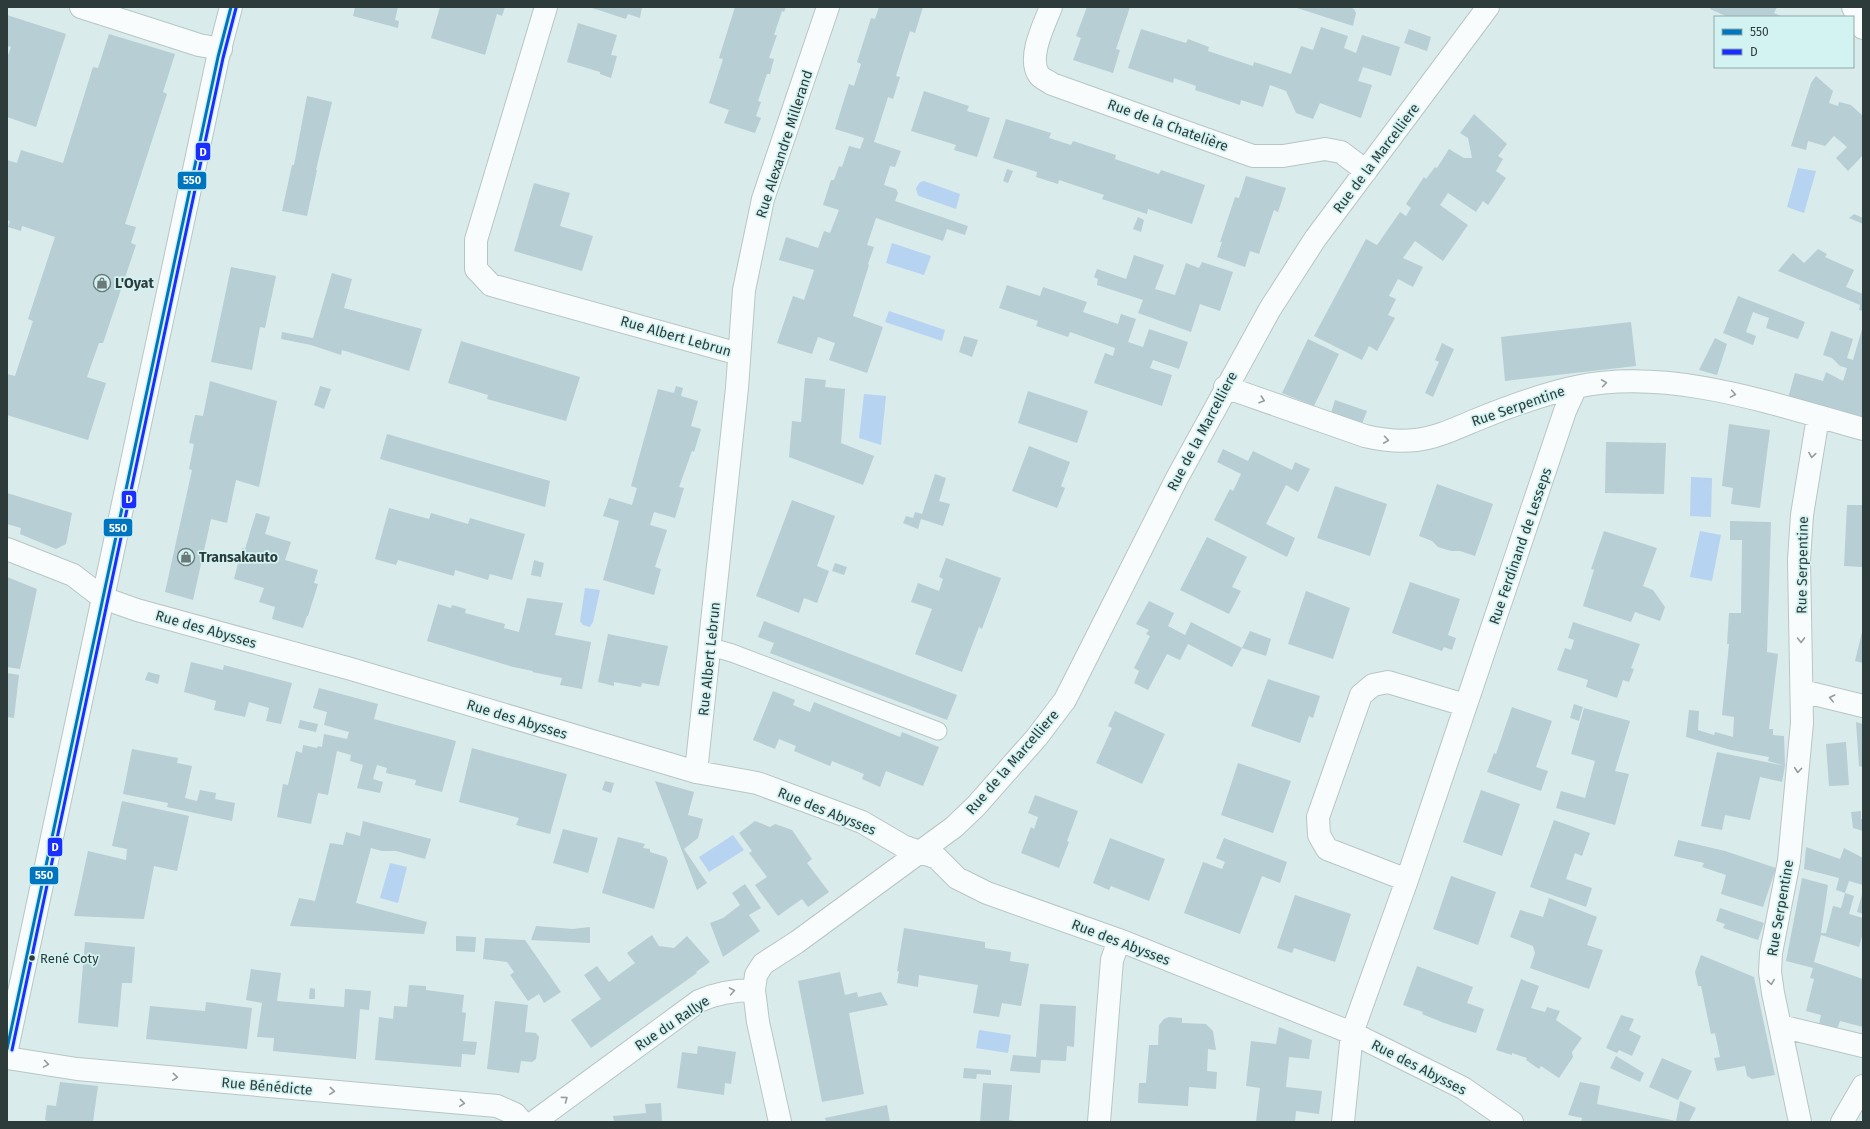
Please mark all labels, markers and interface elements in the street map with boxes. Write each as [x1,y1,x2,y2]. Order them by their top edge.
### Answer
legend [1714,16,1854,68]
text: 550 [1750,25,1769,39]
text: D [1750,45,1758,59]
street label: Rue Alexandre Millerand [753,68,816,220]
street label: Rue de la Chatelière [1105,96,1231,155]
street label: Rue de la Marcelliere [1330,100,1423,217]
line badge: D [195,142,211,161]
text: D [199,146,207,159]
line badge: 550 [177,171,207,190]
text: 550 [183,174,202,187]
shop icon: L'Oyat [92,273,112,293]
place label: L'Oyat [115,275,154,292]
street label: Rue Albert Lebrun [618,313,733,360]
street label: Rue de la Marcelliere [1164,369,1241,494]
one-way arrow [1601,379,1607,388]
street label: Rue Serpentine [1469,383,1567,430]
one-way arrow [1730,389,1737,397]
one-way arrow [1259,396,1266,404]
one-way arrow [1383,435,1389,444]
one-way arrow [1808,452,1816,458]
street label: Rue Ferdinand de Lesseps [1486,465,1555,627]
line badge: D [121,490,137,509]
text: D [125,493,133,506]
street label: Rue Serpentine [1793,516,1812,614]
line badge: 550 [103,518,133,537]
text: 550 [109,522,128,535]
shop icon: Transakauto [176,547,196,567]
place label: Transakauto [199,549,278,566]
street label: Rue Albert Lebrun [695,601,724,717]
street label: Rue des Abysses [153,607,259,652]
one-way arrow [1797,637,1805,643]
one-way arrow [1829,695,1836,703]
street label: Rue des Abysses [464,696,570,743]
street label: Rue de la Marcelliere [962,707,1062,818]
one-way arrow [1794,767,1803,773]
street label: Rue des Abysses [775,784,879,839]
line badge: D [47,837,63,857]
text: D [51,841,59,854]
street label: Rue Serpentine [1764,859,1797,958]
line badge: 550 [29,866,59,885]
text: 550 [35,869,54,882]
street label: Rue des Abysses [1069,916,1173,969]
place label: René Coty [40,951,99,966]
marker: René Coty [27,953,37,963]
one-way arrow [1766,979,1775,985]
one-way arrow [729,988,735,996]
street label: Rue du Rallye [632,992,713,1055]
street label: Rue des Abysses [1368,1036,1470,1099]
one-way arrow [43,1059,49,1067]
one-way arrow [172,1073,178,1082]
street label: Rue Bénédicte [221,1074,313,1099]
one-way arrow [329,1087,335,1096]
one-way arrow [561,1097,568,1104]
one-way arrow [459,1098,465,1107]

